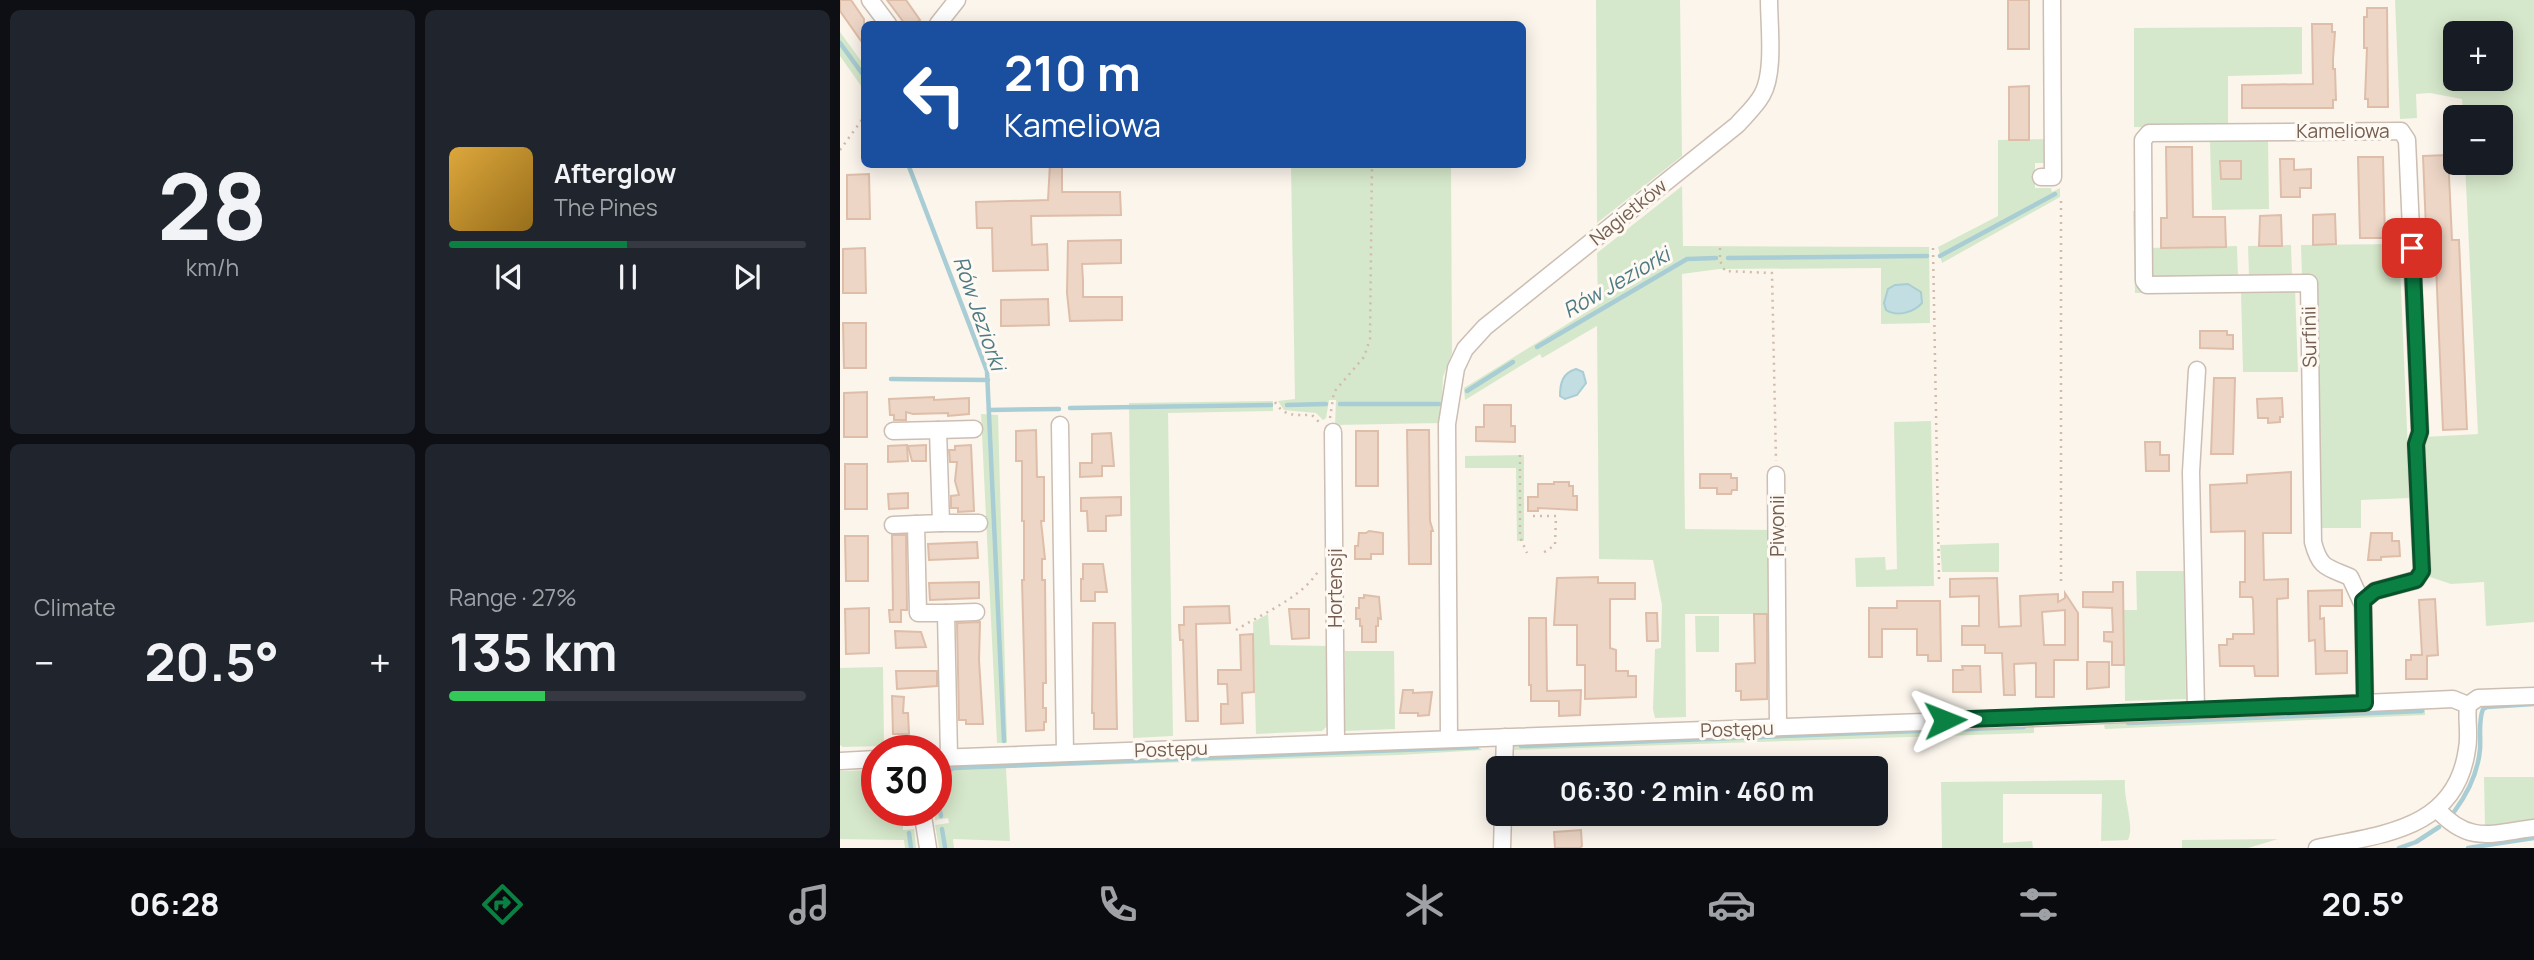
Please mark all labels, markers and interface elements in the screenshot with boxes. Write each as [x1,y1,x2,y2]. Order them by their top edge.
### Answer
map controls [2443,21,2513,175]
button: + [2443,21,2513,91]
text: 210 m [1004,39,1141,106]
icon: left [889,49,980,140]
text: Kameliowa [1004,103,1161,147]
button: − [2443,105,2513,175]
street label: Kameliowa [2296,118,2390,144]
text: 28 [158,143,267,267]
text: Afterglow [554,155,676,191]
street label: Nagietków [1584,172,1672,251]
text: The Pines [554,191,658,223]
pin [2382,218,2442,278]
icon: arrive [2393,229,2431,267]
water label: Rów Jeziorki [1558,239,1677,324]
text: km/h [186,251,239,283]
water label: Rów Jeziorki [947,252,1014,377]
icon: previous [490,258,528,296]
icon: pause [609,258,647,296]
icon: next [728,258,766,296]
street label: Surfinii [2295,306,2323,368]
street label: Piwonii [1764,495,1790,557]
street label: Hortensji [1322,548,1348,628]
text: Range · 27% [449,581,577,613]
text: Climate [34,591,116,623]
text: 135 km [449,616,618,687]
text: 20.5° [144,626,279,697]
text: − [34,636,55,688]
text: + [369,636,391,688]
position arrow [1908,683,1982,757]
street label: Postępu [1700,715,1774,743]
speed limit sign: 30 [861,735,952,826]
street label: Postępu [1134,735,1208,763]
text: 06:30 · 2 min · 460 m [1560,773,1814,809]
icon: directions [478,880,527,929]
icon: music [785,880,834,929]
icon: phone [1093,880,1142,929]
icon: climate [1400,880,1449,929]
icon: car [1707,880,1756,929]
icon: filters [2014,880,2063,929]
text: 06:28 [129,882,220,926]
text: 20.5° [2322,882,2405,926]

